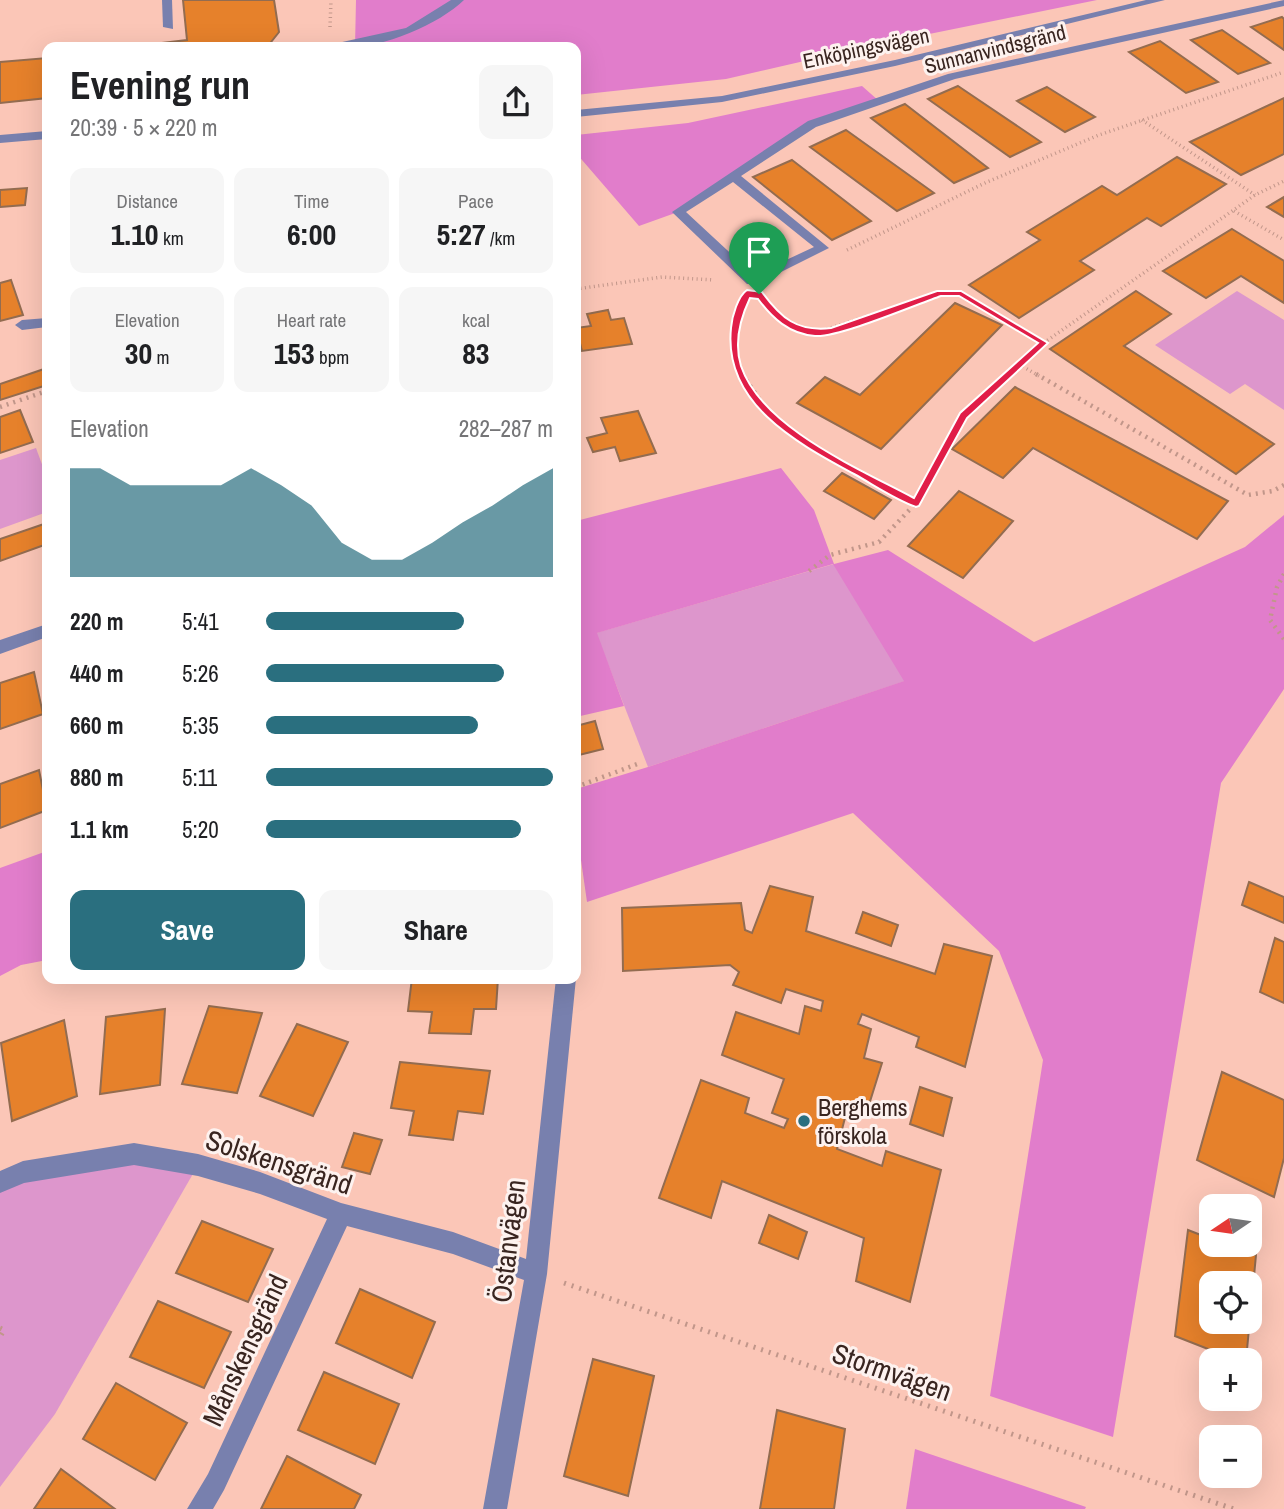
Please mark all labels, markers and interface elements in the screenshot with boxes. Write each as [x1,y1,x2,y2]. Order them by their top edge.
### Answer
street label: Sunnanvindsgränd [921,17,1069,81]
street label: Enköpingsvägen [800,20,932,76]
text: Evening run [70,60,250,111]
button: share [479,65,553,139]
text: 20:39 · 5 × 220 m [70,112,217,143]
text: Distance [116,188,178,214]
text: Time [294,188,329,214]
text: Pace [458,188,494,214]
text: 1.10 [111,214,159,254]
text: 6:00 [287,214,336,254]
text: 5:27 [436,214,486,254]
pin [729,222,789,294]
text: km [159,225,184,251]
text: /km [486,225,515,251]
icon: arrive [740,233,778,271]
text: Elevation [115,307,180,333]
text: Heart rate [277,307,346,333]
text: kcal [462,307,490,333]
text: 30 [125,333,152,373]
text: 153 [274,333,315,373]
text: 83 [462,333,490,373]
text: m [152,344,170,370]
text: bpm [315,344,349,370]
text: Elevation [70,413,149,444]
text: 282–287 m [459,413,553,444]
text: 220 m [70,606,123,637]
text: 5:41 [182,606,219,637]
text: 440 m [70,658,123,689]
text: 5:26 [182,658,219,689]
text: 660 m [70,710,123,741]
text: 5:35 [182,710,219,741]
text: 880 m [70,762,123,793]
text: 5:11 [182,762,217,793]
text: 1.1 km [70,814,129,845]
text: 5:20 [182,814,219,845]
button: Save [70,890,305,970]
button: Share [319,890,553,970]
place label: Berghems förskola [818,1091,908,1151]
marker: Berghems förskola [796,1113,812,1129]
street label: Solskensgränd [201,1120,357,1204]
street label: Östanvägen [482,1177,534,1305]
north arrow [1199,1194,1262,1256]
map controls [1199,1194,1262,1488]
street label: Månskensgränd [193,1268,297,1432]
button: locate [1199,1271,1262,1334]
street label: Stormvägen [827,1334,957,1410]
button: + [1199,1348,1262,1411]
button: − [1199,1425,1262,1488]

